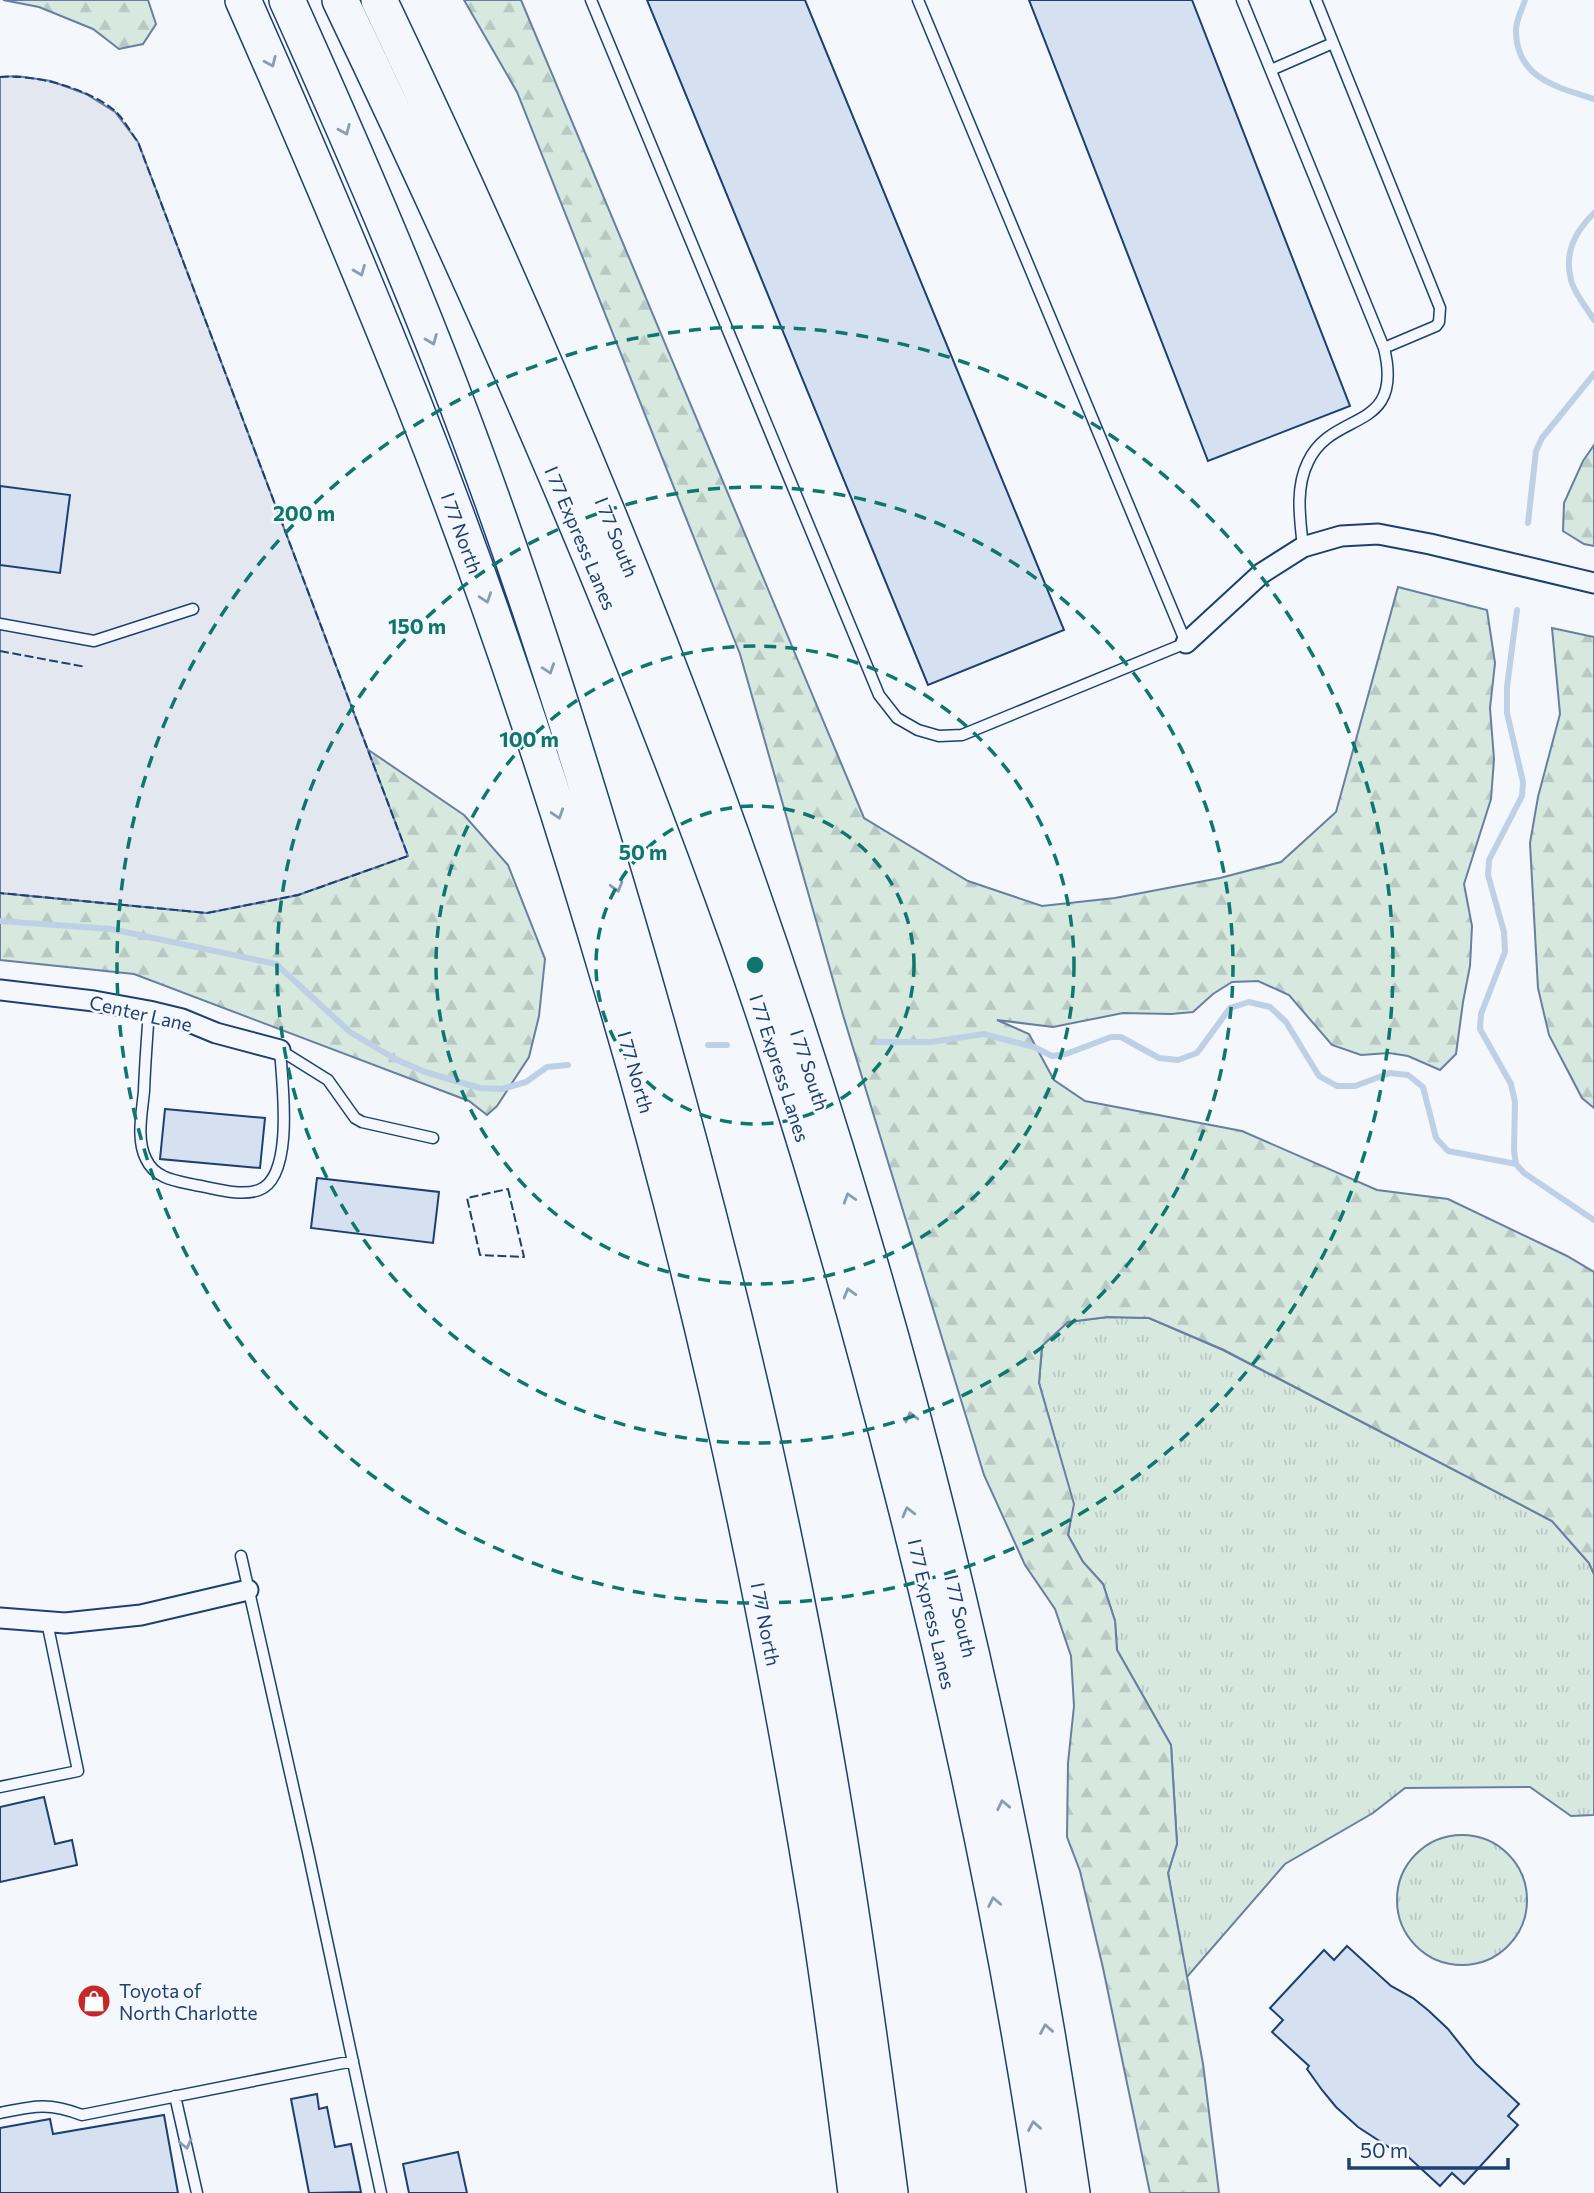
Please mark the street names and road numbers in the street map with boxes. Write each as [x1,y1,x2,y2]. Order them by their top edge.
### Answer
street label: I 77 Express Lanes [540,463,622,613]
street label: I 77 North [437,489,487,577]
street label: I 77 South [591,494,643,580]
street label: Center Lane [87,990,195,1036]
street label: I 77 Express Lanes [745,991,815,1145]
street label: I 77 South [786,1026,834,1114]
street label: I 77 North [613,1028,659,1116]
street label: I 77 Express Lanes [903,1536,961,1692]
street label: I 77 South [940,1572,982,1660]
street label: I 77 North [747,1580,785,1668]

